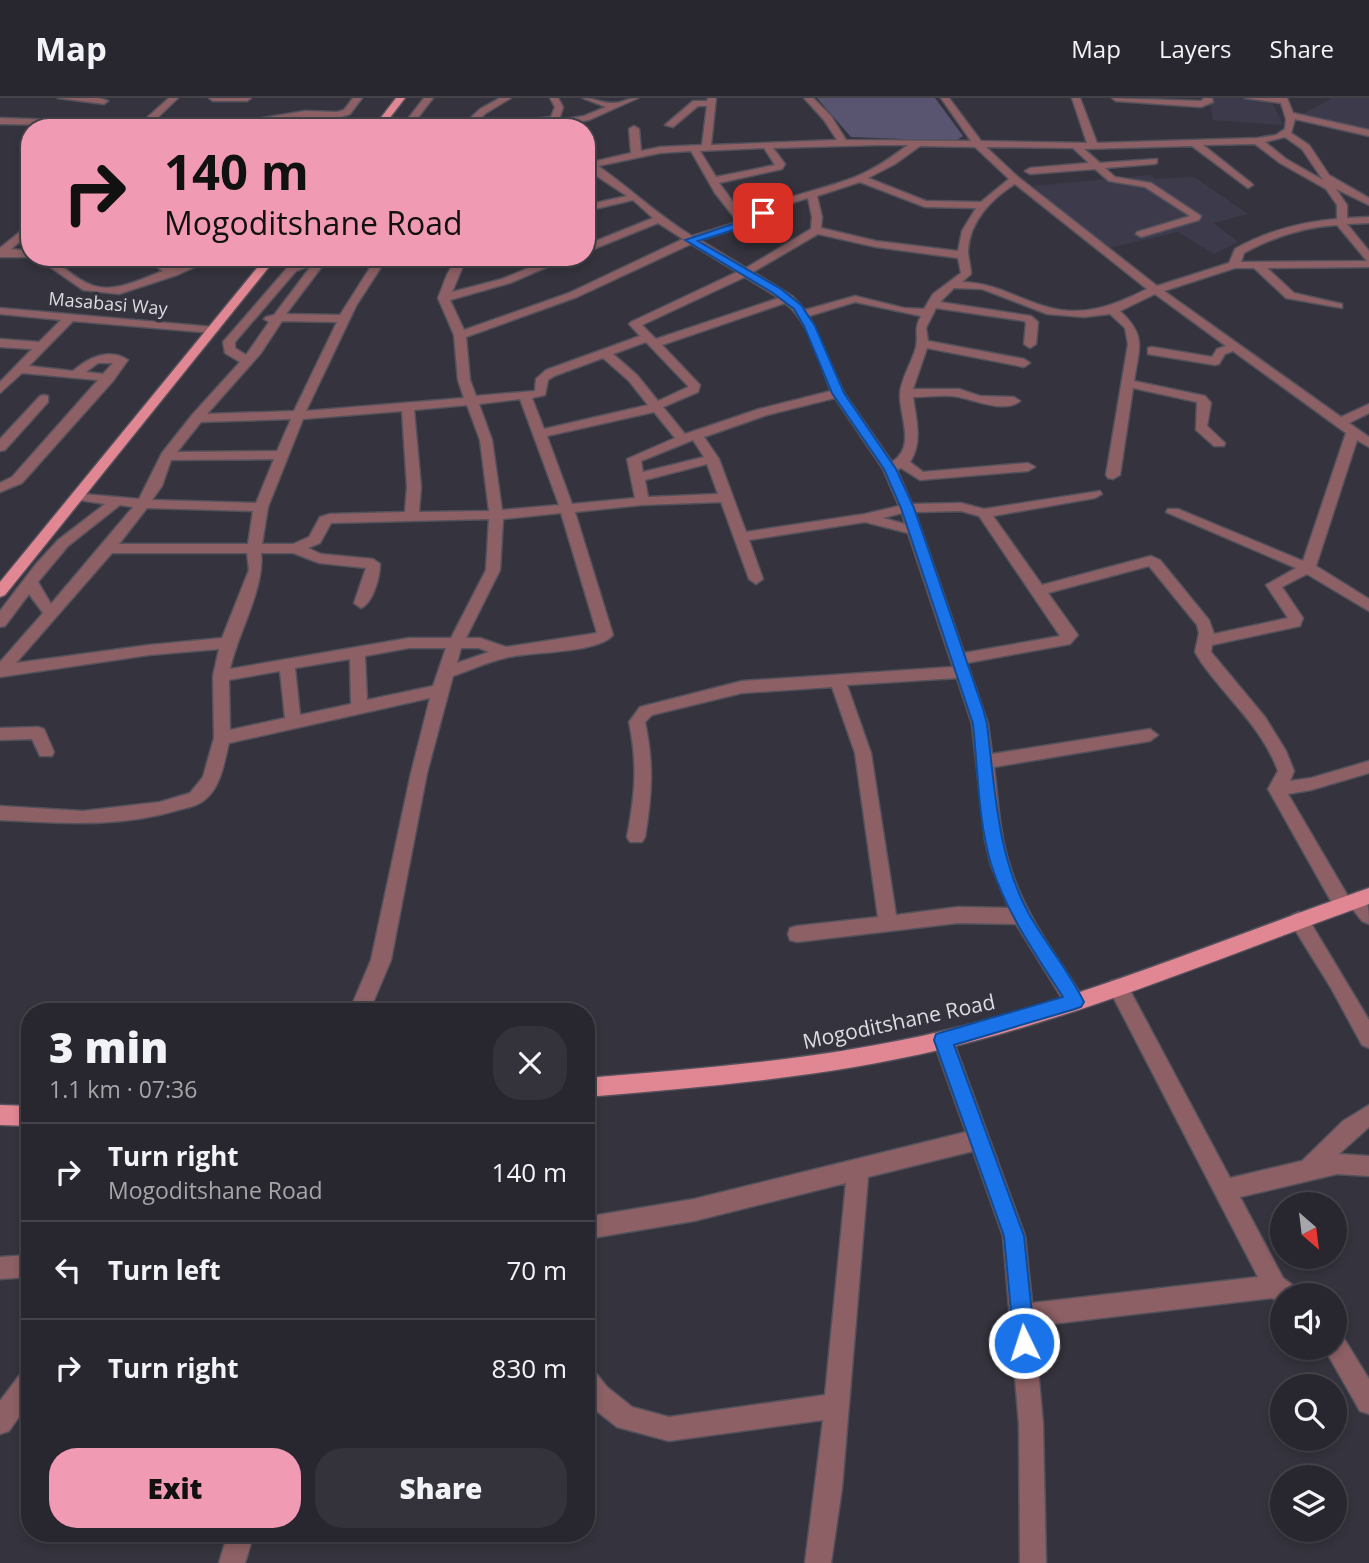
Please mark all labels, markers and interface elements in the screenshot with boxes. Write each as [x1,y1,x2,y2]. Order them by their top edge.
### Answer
text: Map [35,26,107,71]
text: Map [1071,32,1121,65]
text: Layers [1159,32,1232,65]
text: Share [1270,32,1334,65]
text: 140 m [164,138,309,204]
icon: right [49,147,140,238]
pin [733,183,793,243]
icon: arrive [744,194,782,232]
text: Mogoditshane Road [164,201,463,244]
street label: Masabasi Way [48,286,169,320]
street label: Mogoditshane Road [800,987,998,1055]
text: 3 min [49,1018,168,1075]
button: close [493,1026,567,1100]
text: 1.1 km · 07:36 [49,1073,197,1105]
text: Turn right [108,1138,239,1174]
icon: right [49,1153,87,1191]
text: 140 m [492,1154,567,1190]
text: Mogoditshane Road [108,1174,323,1206]
north arrow [1270,1192,1348,1269]
map controls [1270,1192,1347,1542]
icon: left [49,1251,87,1289]
text: Turn left [108,1252,220,1288]
text: 70 m [506,1252,567,1288]
button: sound [1270,1283,1347,1360]
position arrow [987,1306,1061,1380]
icon: right [49,1349,87,1387]
text: Turn right [108,1350,239,1386]
text: 830 m [492,1350,567,1386]
button: search [1270,1374,1347,1451]
button: Exit [49,1448,301,1528]
button: Share [315,1448,567,1528]
button: layers [1270,1465,1347,1542]

